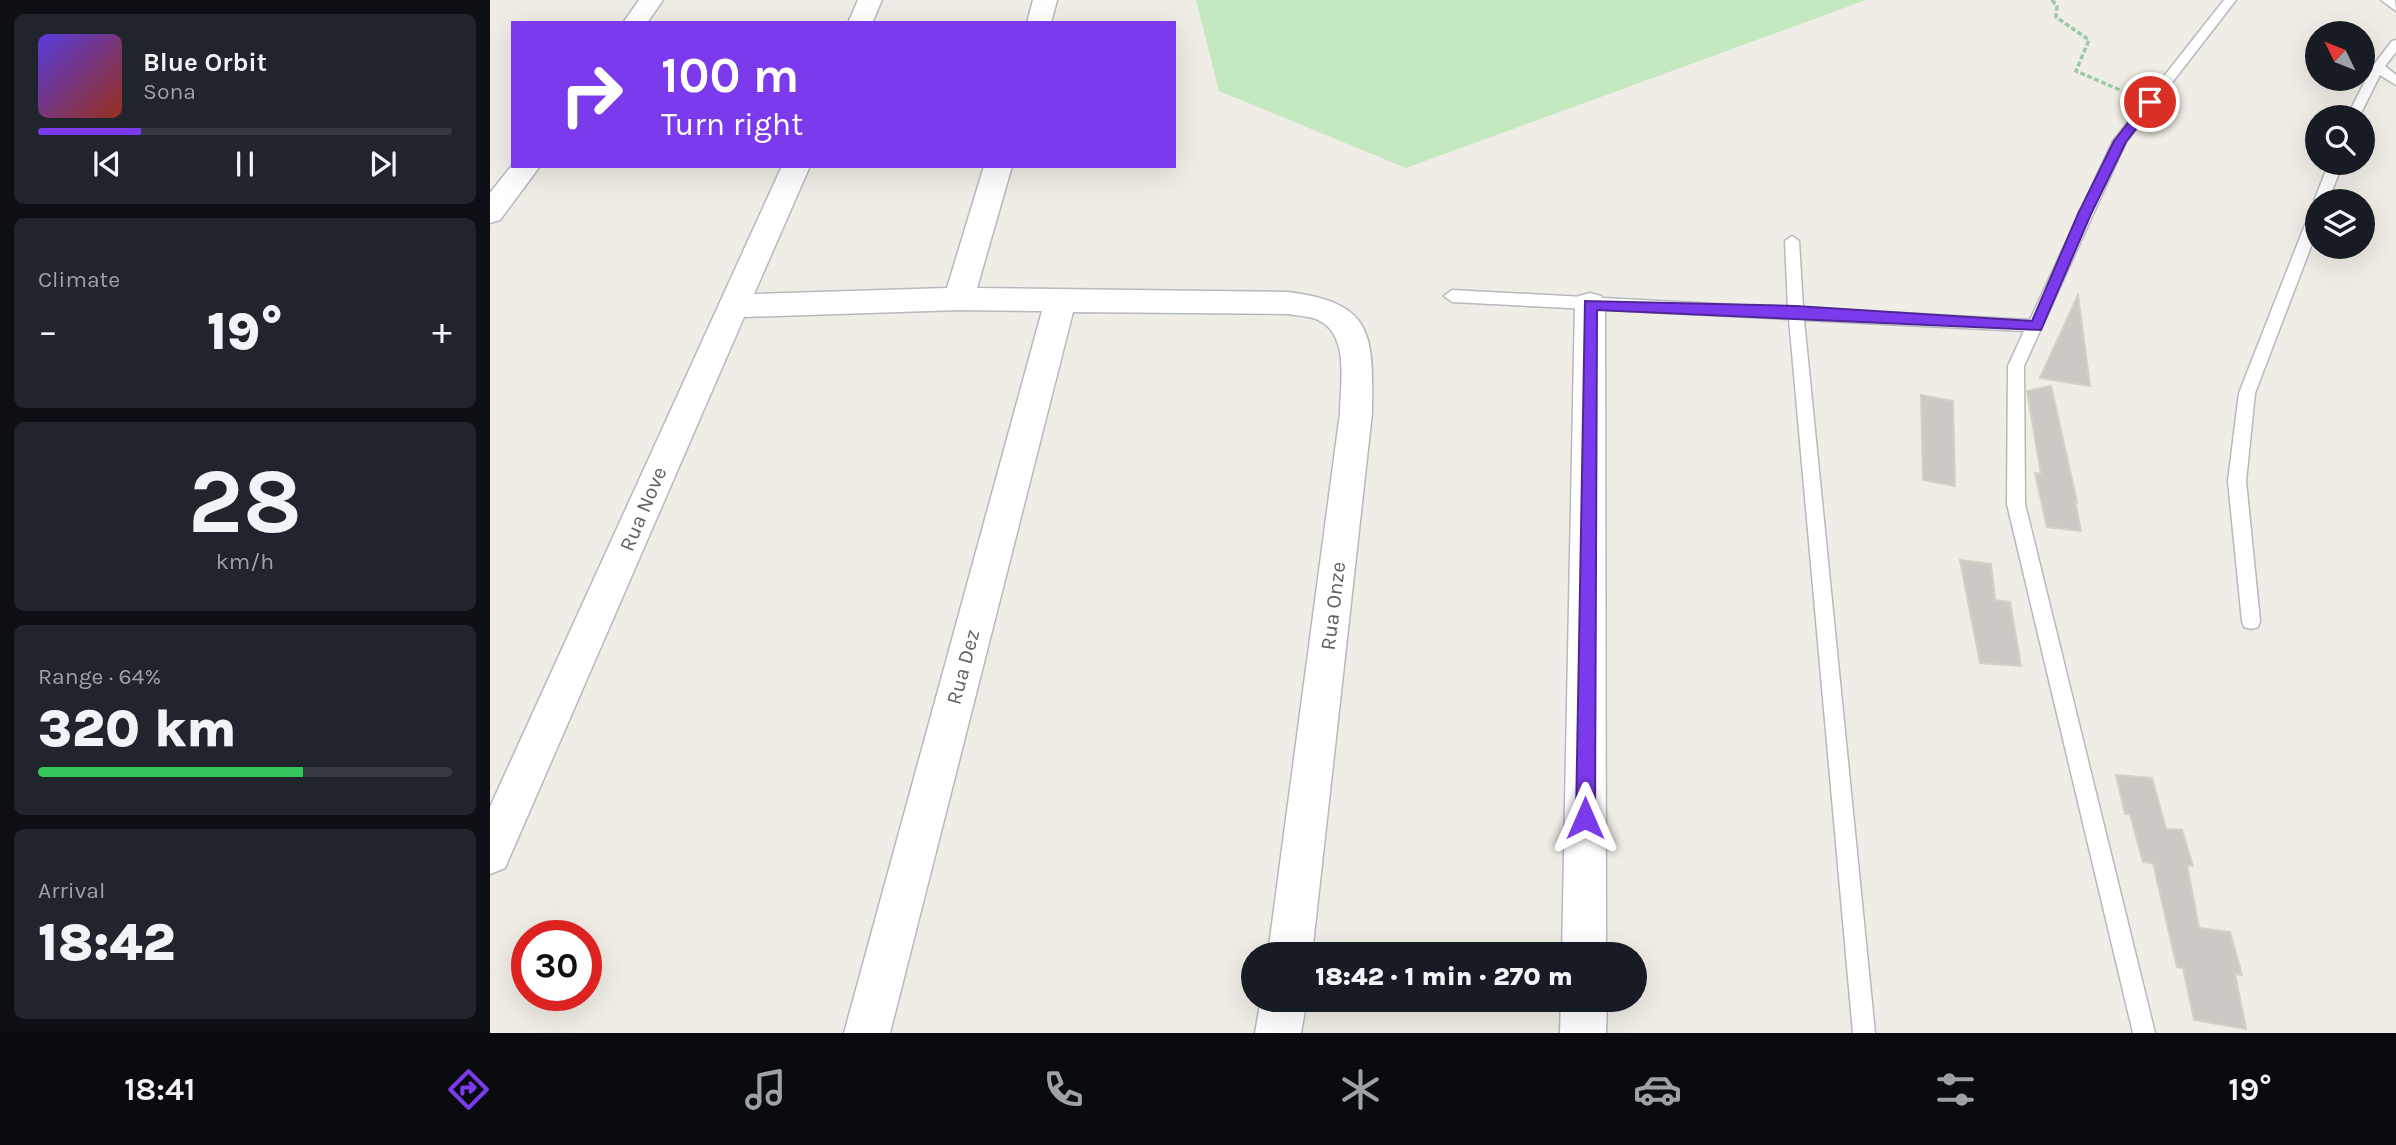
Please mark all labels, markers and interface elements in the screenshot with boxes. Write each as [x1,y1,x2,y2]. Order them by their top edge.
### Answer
north arrow [2305,21,2375,91]
map controls [2305,21,2375,259]
text: Blue Orbit [143,47,267,78]
text: 100 m [661,47,799,104]
icon: right [546,49,637,140]
pin [2120,72,2180,132]
text: Sona [143,78,196,105]
icon: arrive [2131,83,2169,121]
button: search [2305,105,2375,175]
text: Turn right [661,106,803,143]
icon: previous [88,145,126,183]
icon: pause [226,145,264,183]
icon: next [364,145,402,183]
button: layers [2305,189,2375,259]
text: Climate [38,266,120,293]
text: 19° [207,301,283,362]
text: − [38,309,58,354]
text: + [432,309,452,354]
text: 28 [188,449,302,555]
street label: Rua Nove [615,463,671,555]
text: km/h [216,548,274,575]
street label: Rua Onze [1316,560,1350,652]
street label: Rua Dez [941,627,985,707]
text: Range · 64% [38,663,161,690]
text: 320 km [38,698,236,759]
position arrow [1548,781,1622,855]
text: Arrival [38,877,105,904]
text: 18:42 [38,912,175,973]
speed limit sign: 30 [511,920,602,1011]
text: 18:42 · 1 min · 270 m [1315,961,1573,992]
icon: directions [444,1065,493,1114]
icon: music [741,1065,790,1114]
icon: phone [1039,1065,1088,1114]
icon: climate [1336,1065,1385,1114]
icon: car [1633,1065,1682,1114]
icon: filters [1931,1065,1980,1114]
text: 18:41 [124,1071,195,1108]
text: 19° [2228,1071,2272,1108]

